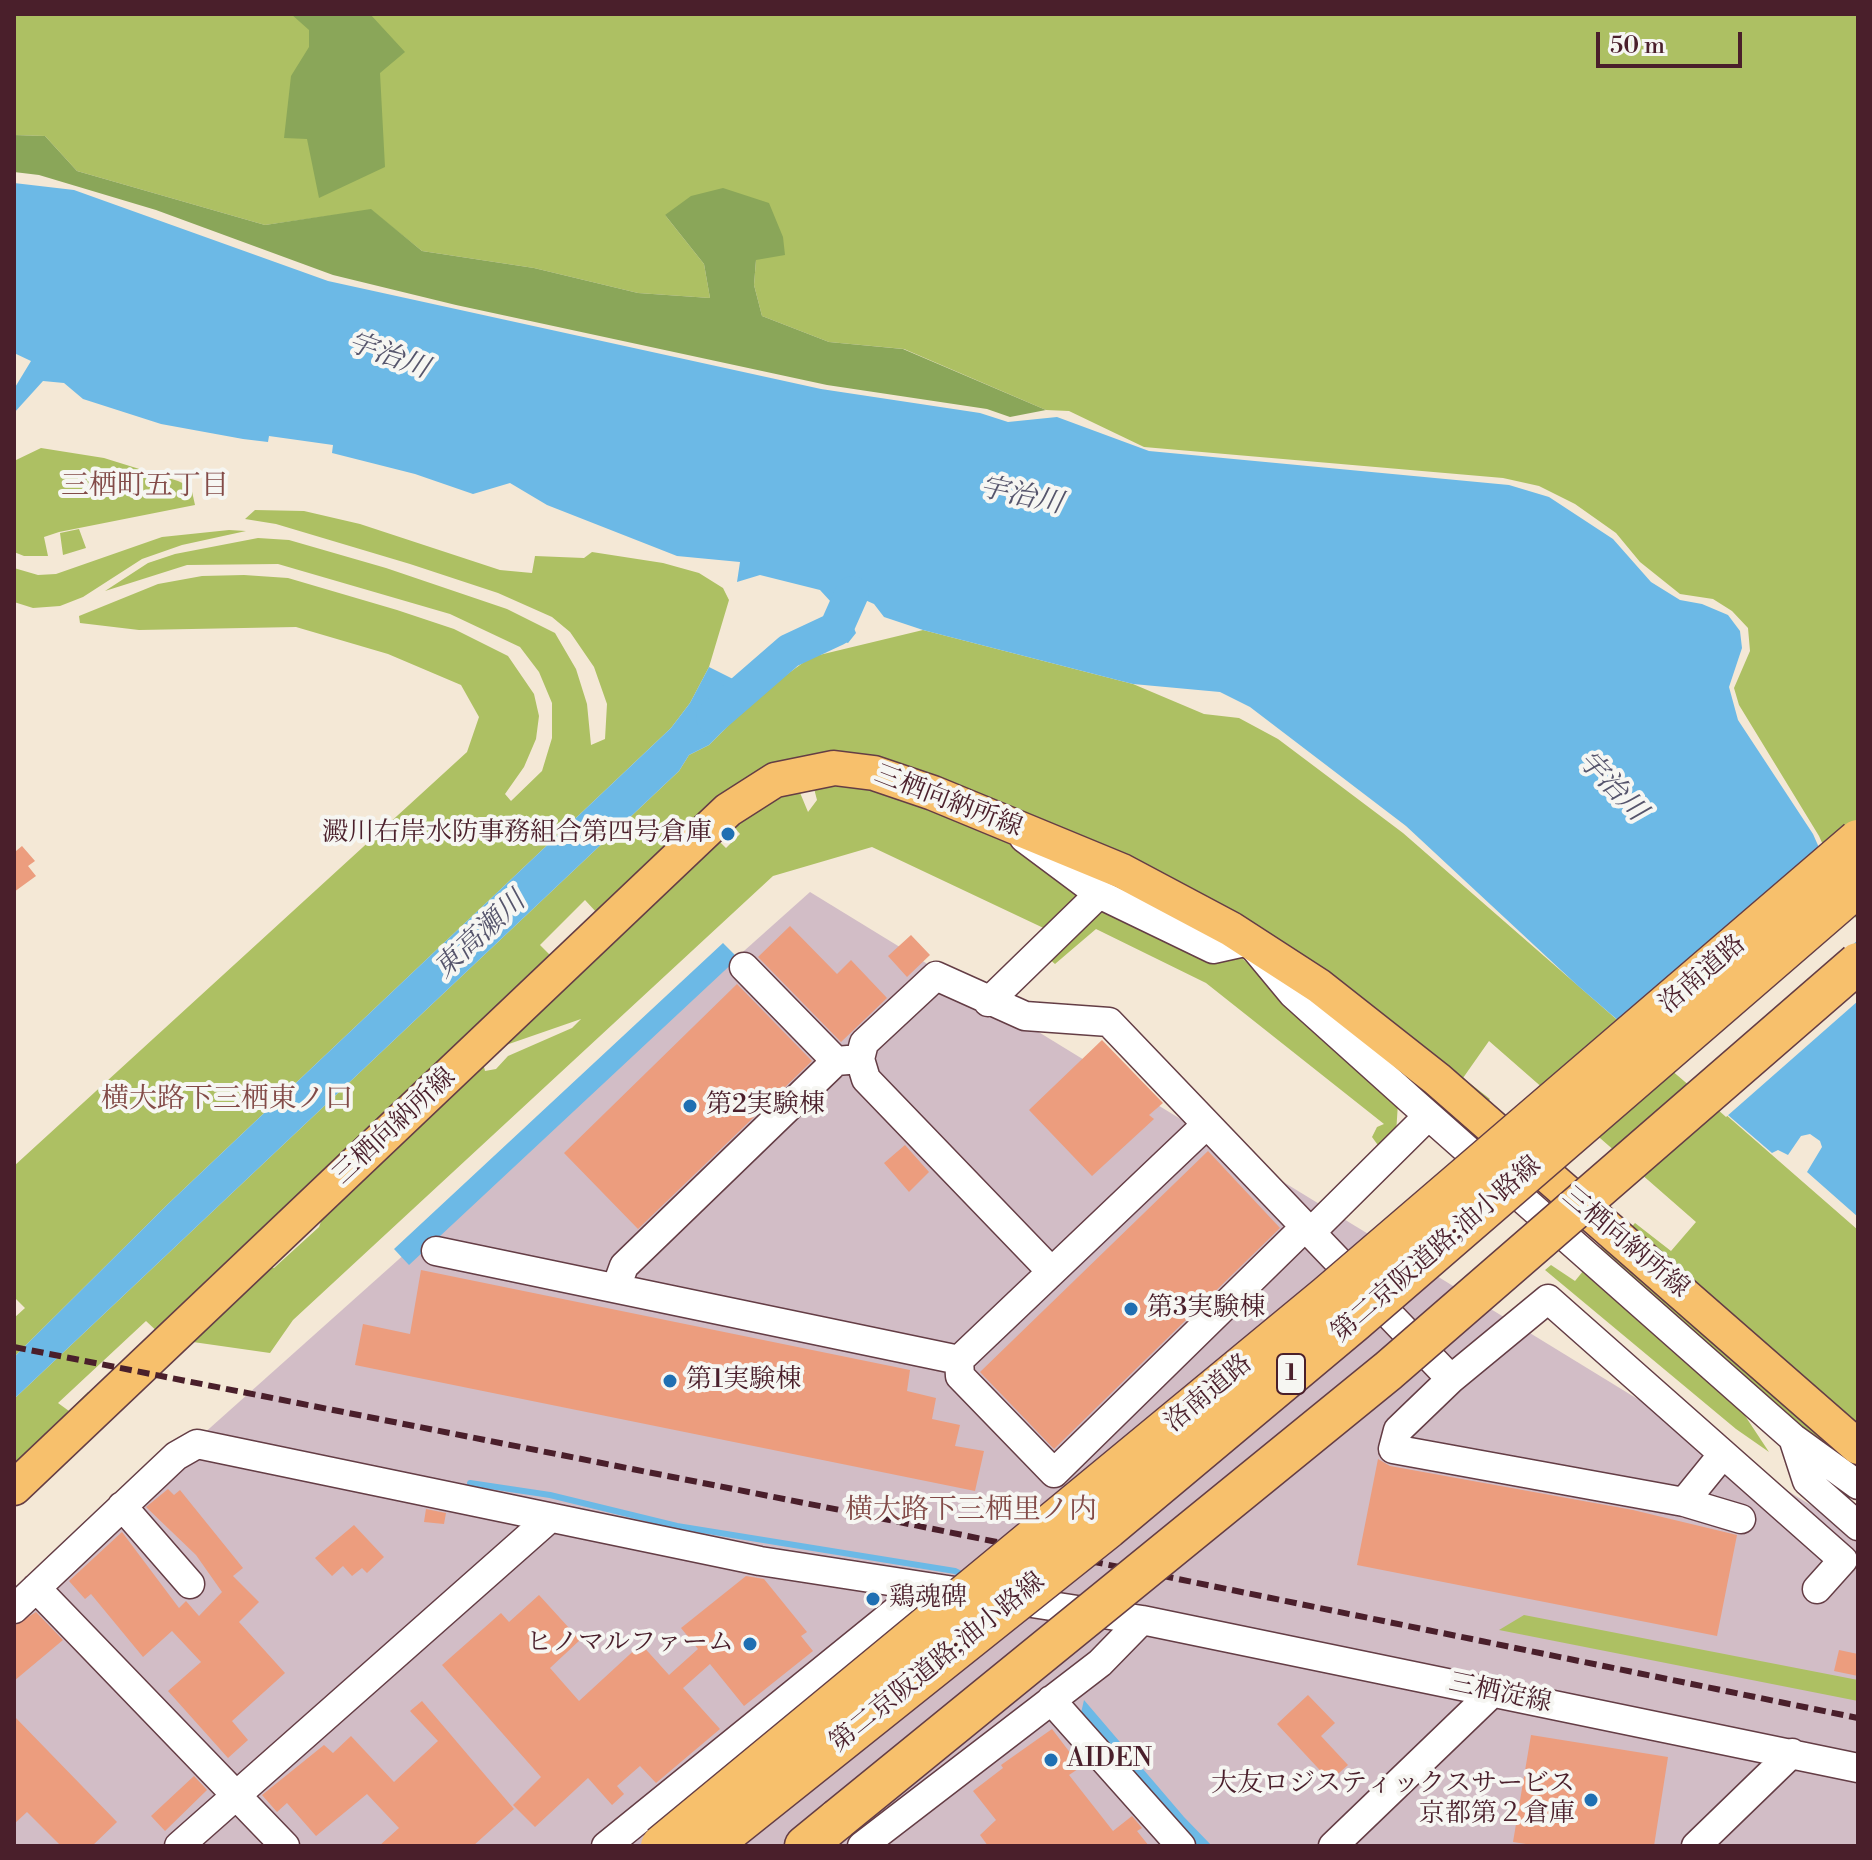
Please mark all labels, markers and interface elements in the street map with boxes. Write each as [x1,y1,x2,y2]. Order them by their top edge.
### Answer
scale bar [1600,16,1746,66]
text: 50 m [1610,31,1665,61]
water label: 宇治川 [343,327,433,387]
district label: 三栖町五丁目 [61,470,229,504]
water label: 宇治川 [976,472,1066,522]
water label: 宇治川 [1570,745,1652,829]
street label: 三栖向納所線 [870,759,1026,845]
place label: 澱川右岸水防事務組合第四号倉庫 [322,818,712,850]
marker: 澱川右岸水防事務組合第四号倉庫 [719,825,737,843]
water label: 東高瀬川 [429,886,533,986]
street label: 洛南道路 [1654,929,1752,1021]
street label: 三栖向納所線 [327,1062,463,1192]
district label: 横大路下三栖東ノ口 [101,1083,353,1117]
place label: 第2実験棟 [706,1090,825,1122]
marker: 第2実験棟 [681,1097,699,1115]
street label: 第二京阪道路;油小路線 [1326,1151,1548,1349]
street label: 三栖向納所線 [1555,1181,1695,1305]
place label: 第3実験棟 [1147,1293,1265,1325]
marker: 第3実験棟 [1122,1300,1140,1318]
street label: 洛南道路 [1159,1349,1259,1439]
road number: 1 [1277,1354,1305,1394]
place label: 第1実験棟 [686,1365,801,1397]
marker: 第1実験棟 [661,1372,679,1390]
district label: 横大路下三栖里ノ内 [845,1494,1097,1528]
street label: 第二京阪道路;油小路線 [824,1567,1052,1759]
place label: 鶏魂碑 [889,1583,967,1615]
marker: 鶏魂碑 [864,1590,882,1608]
place label: ヒノマルファーム [526,1628,734,1660]
marker: ヒノマルファーム [741,1635,759,1653]
street label: 三栖淀線 [1446,1668,1554,1720]
place label: AIDEN [1067,1744,1152,1776]
marker: AIDEN [1042,1751,1060,1769]
place label: 大友ロジスティックスサービス 京都第２倉庫 [1211,1769,1575,1830]
marker: 大友ロジスティックスサービス 京都第２倉庫 [1582,1791,1600,1809]

